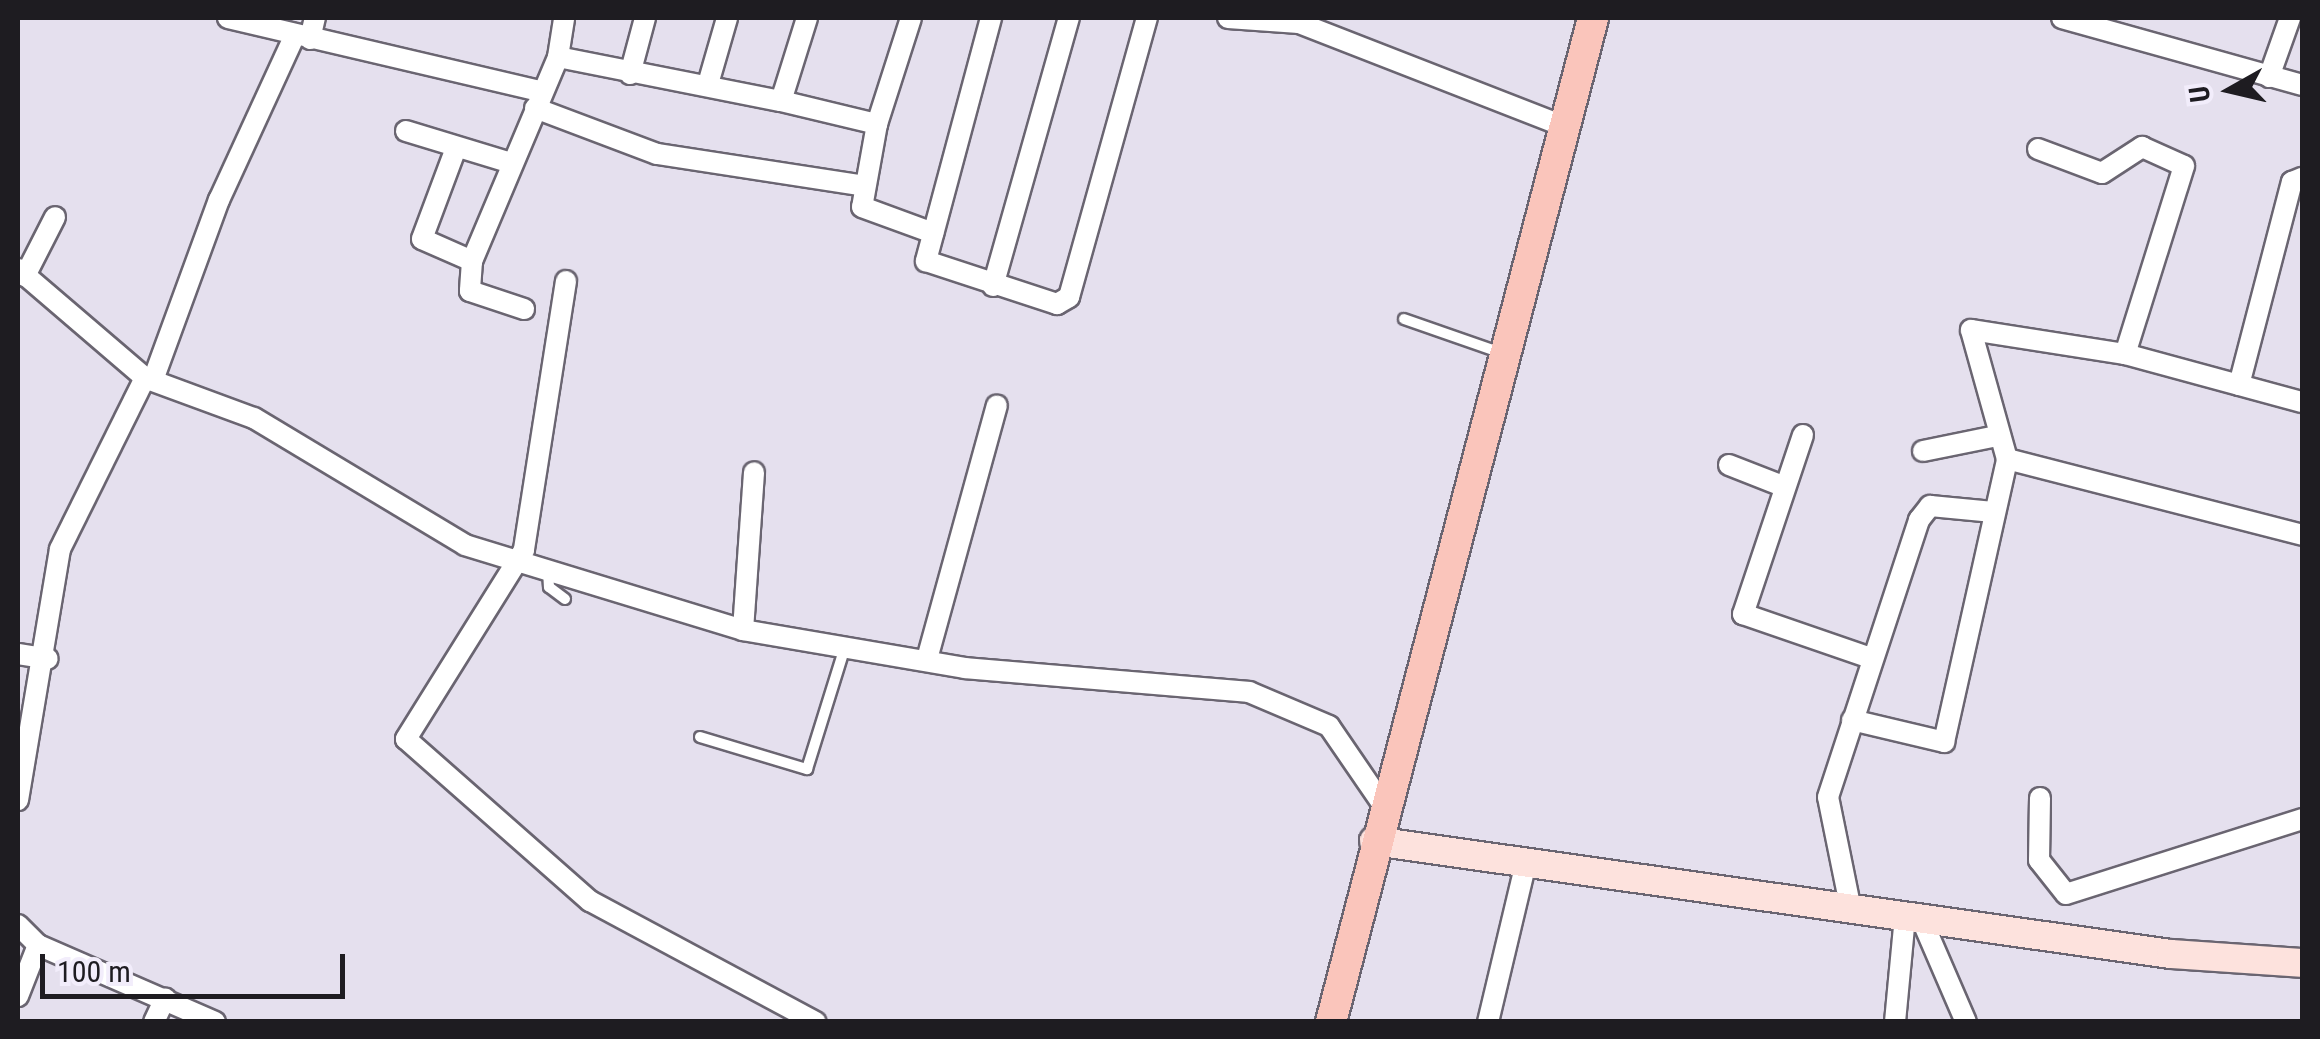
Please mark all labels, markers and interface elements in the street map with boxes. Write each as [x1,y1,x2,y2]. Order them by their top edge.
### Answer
north arrow [2180,40,2280,140]
text: U [2182,84,2217,104]
scale bar [45,934,350,996]
text: 100 m [57,954,131,989]

